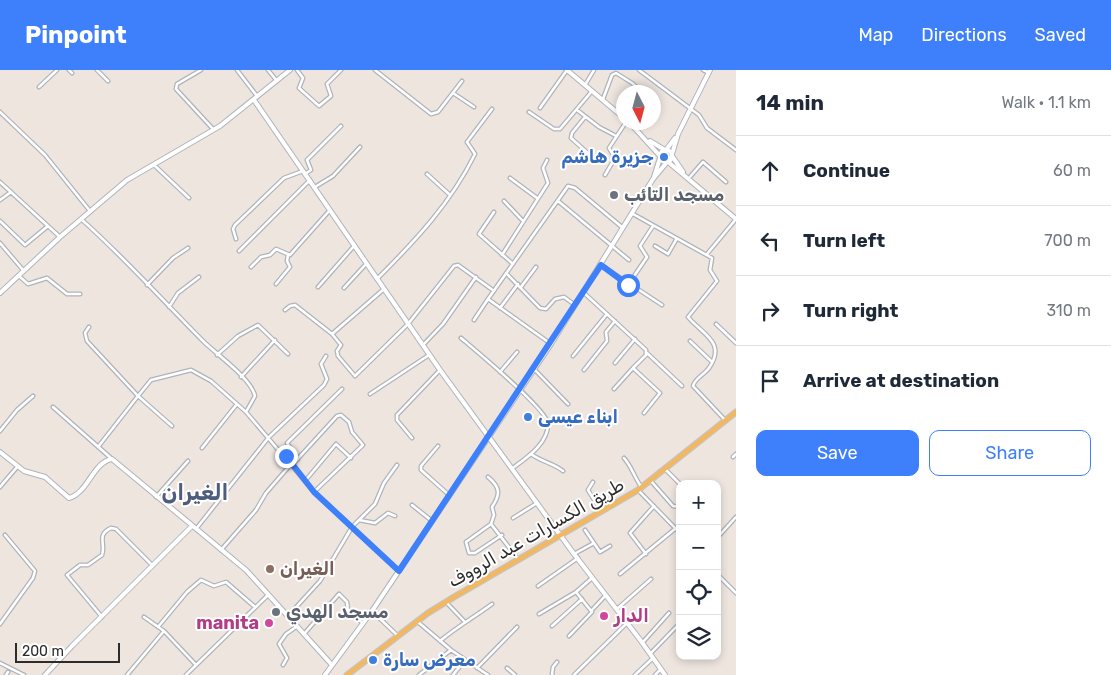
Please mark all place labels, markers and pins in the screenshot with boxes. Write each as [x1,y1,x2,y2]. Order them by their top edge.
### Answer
place label: جزيرة هاشم [561,146,654,169]
marker: جزيرة هاشم [658,151,670,163]
place label: مسجد التائب [624,184,724,206]
marker: مسجد التائب [608,189,620,201]
place label: ابناء عيسى [538,406,618,428]
marker: ابناء عيسى [522,411,534,423]
place label: الغيران [280,558,335,580]
marker: الغيران [264,563,276,575]
place label: مسجد الهدي [286,601,388,625]
place label: الدار [613,605,649,627]
marker: مسجد الهدي [270,606,282,618]
marker: الدار [598,610,610,622]
place label: manita [196,612,259,634]
marker: manita [263,617,275,629]
place label: معرض سارة [383,649,476,671]
marker: معرض سارة [367,654,379,666]

